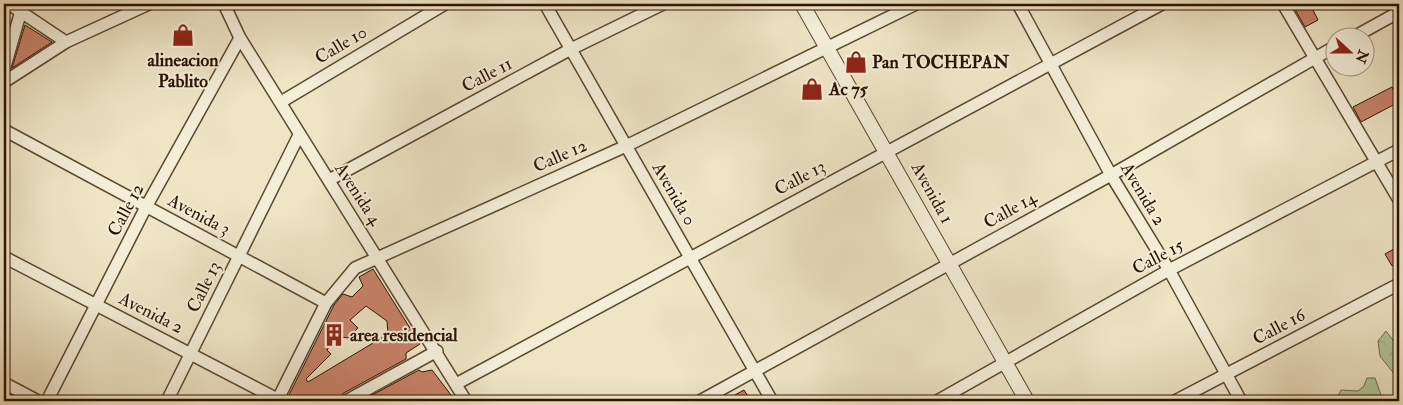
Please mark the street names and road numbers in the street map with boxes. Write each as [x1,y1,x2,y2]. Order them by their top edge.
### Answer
street label: Calle 10 [311,21,371,69]
street label: Calle 11 [458,52,516,98]
street label: Calle 12 [530,134,590,178]
street label: Calle 13 [771,155,829,201]
street label: Avenida 0 [646,157,701,230]
street label: Avenida 1 [905,157,958,228]
street label: Avenida 4 [329,158,387,231]
street label: Avenida 2 [1115,158,1171,230]
street label: Calle 12 [103,180,149,240]
street label: Calle 14 [979,185,1042,234]
street label: Avenida 3 [163,189,234,241]
street label: Calle 15 [1128,234,1188,280]
street label: Calle 13 [182,258,226,316]
street label: Avenida 2 [114,287,187,339]
street label: Calle 16 [1249,303,1310,350]

